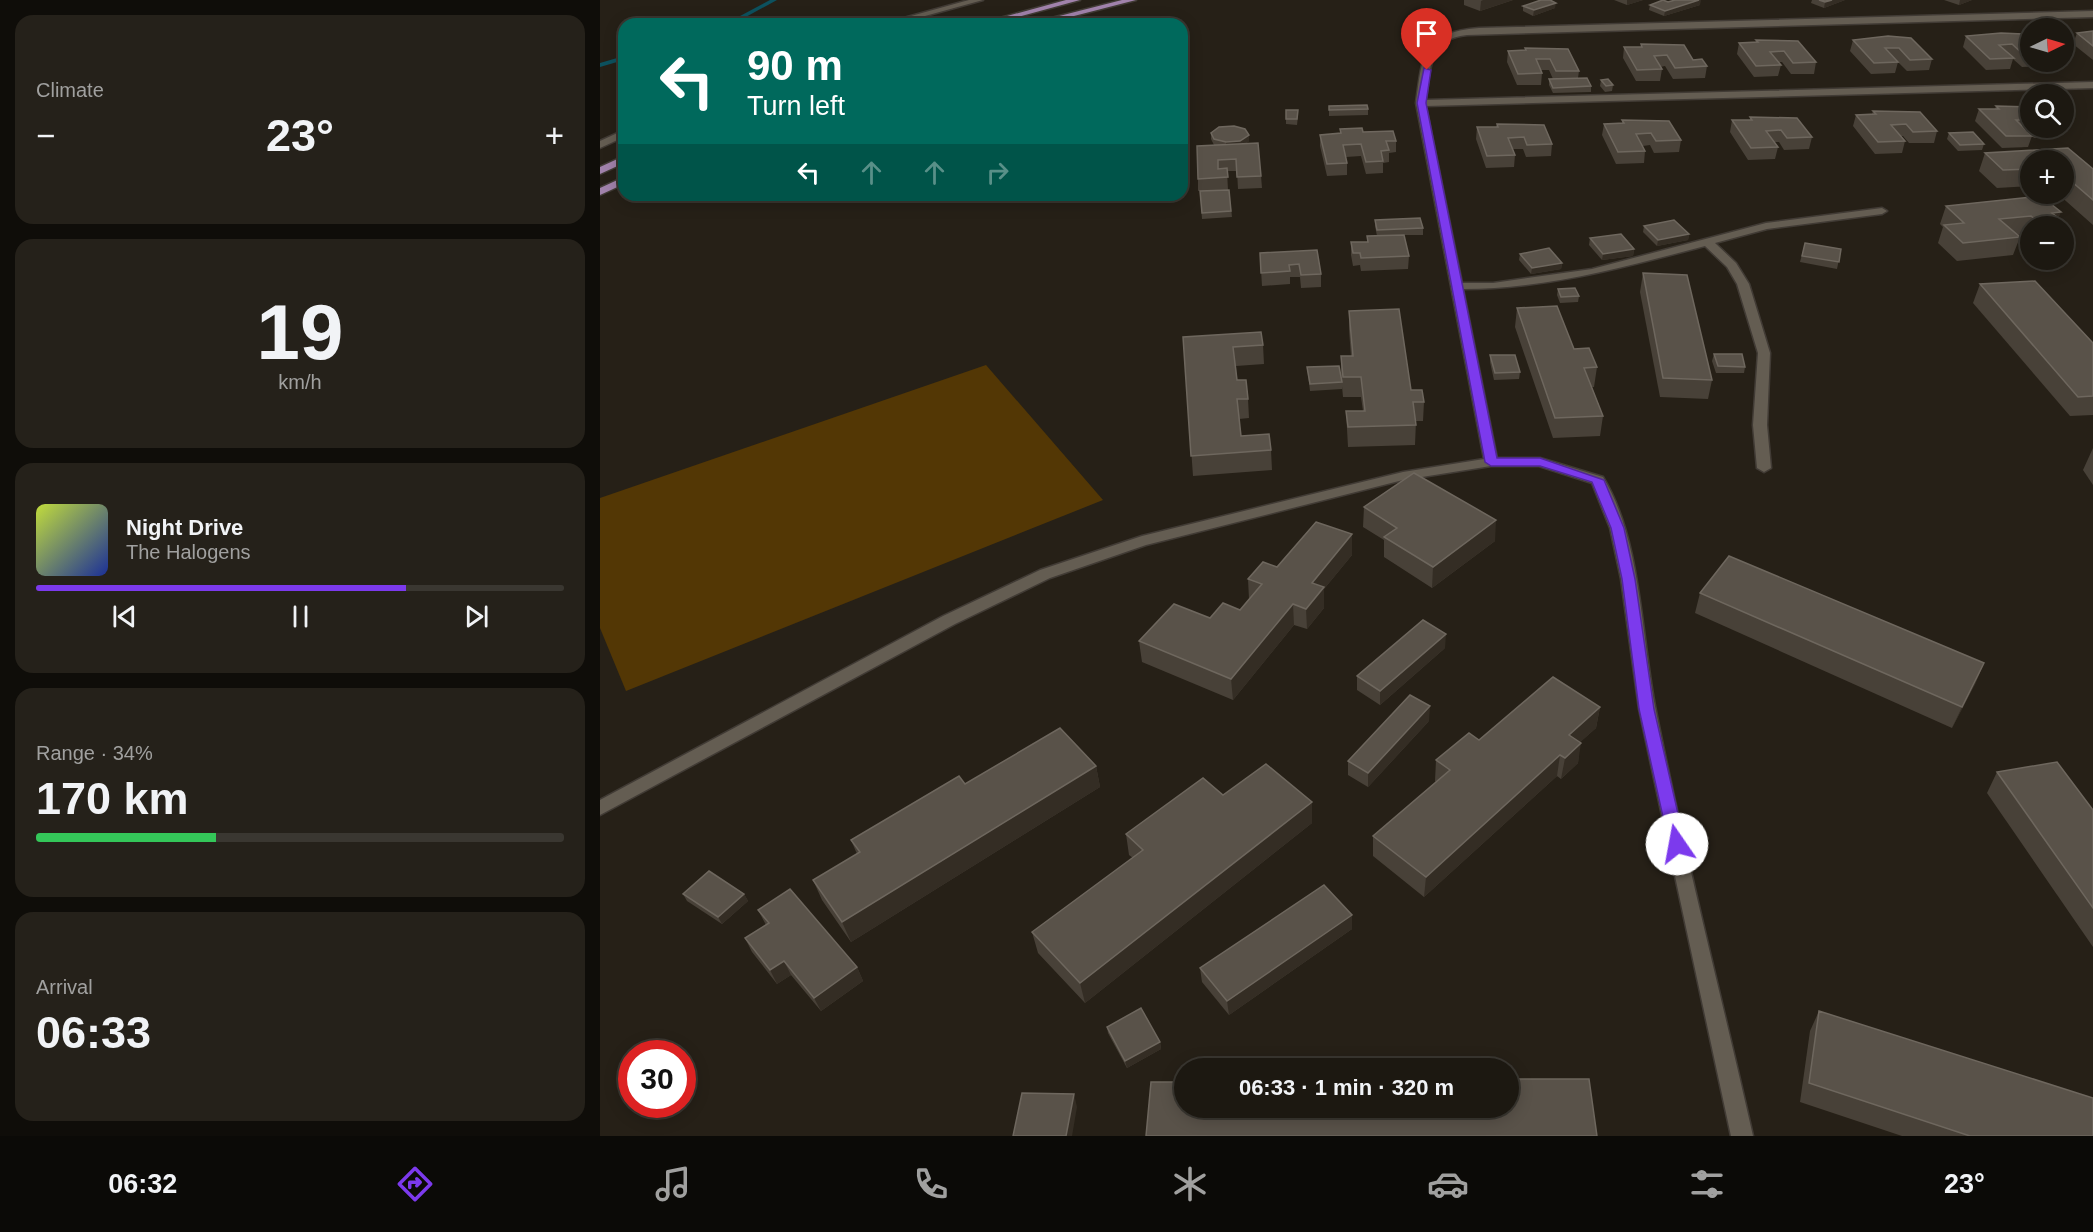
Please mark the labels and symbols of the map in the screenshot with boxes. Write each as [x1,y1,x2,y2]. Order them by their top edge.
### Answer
pin [1401,8,1452,70]
north arrow [2020,18,2074,72]
position arrow [1645,812,1709,876]
speed limit sign: 30 [618,1040,696,1118]

